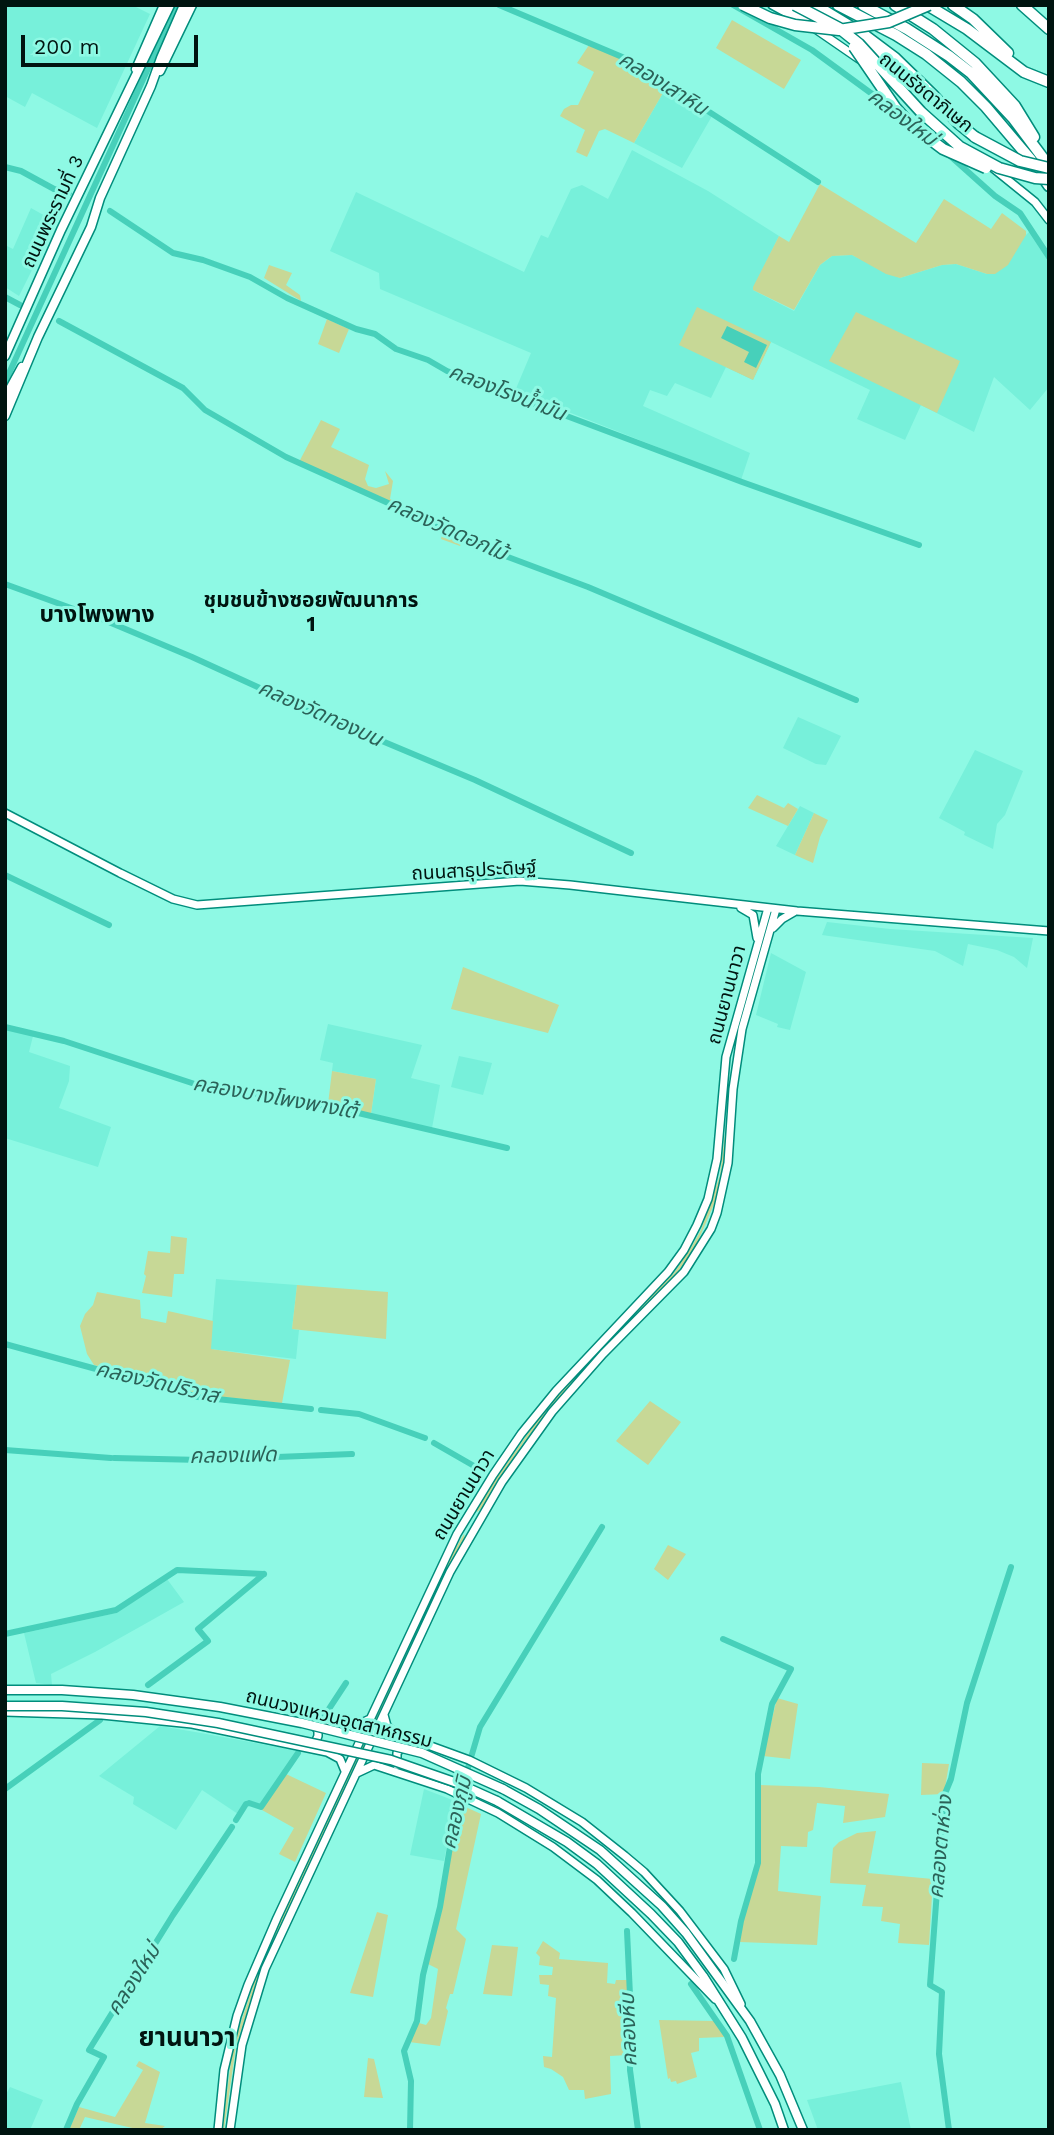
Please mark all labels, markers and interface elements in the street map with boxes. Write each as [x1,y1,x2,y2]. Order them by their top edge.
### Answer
scale bar [24,21,201,65]
text: 200 m [34,34,100,59]
water label: คลองเสาหิน [614,47,712,121]
street label: ถนนรัชดาภิเษก [874,48,978,138]
water label: คลองใหม่ [863,84,941,152]
street label: ถนนพระรามที่ 3 [17,152,89,272]
water label: คลองโรงน้ำมัน [445,359,569,427]
water label: คลองวัดดอกไม้ [383,491,511,567]
district label: ชุมชนข้างซอยพัฒนาการ 1 [204,588,418,638]
district label: บางโพงพาง [39,601,155,629]
water label: คลองวัดทองบน [254,675,386,753]
street label: ถนนสาธุประดิษฐ์ [411,856,537,886]
street label: ถนนยานนาวา [703,943,751,1047]
water label: คลองบางโพงพางใต้ [191,1071,359,1125]
water label: คลองวัดปริวาส [93,1357,221,1409]
water label: คลองแฟด [189,1443,277,1469]
street label: ถนนยานนาวา [428,1445,500,1545]
street label: ถนนวงแหวนอุตสาหกรรม [243,1685,435,1753]
water label: คลองภูมิ [436,1774,478,1852]
water label: คลองตาห่วง [924,1794,958,1900]
water label: คลองใหม่ [102,1940,166,2020]
water label: คลองหีบ [615,1993,643,2067]
district label: ยานนาวา [138,2022,236,2054]

